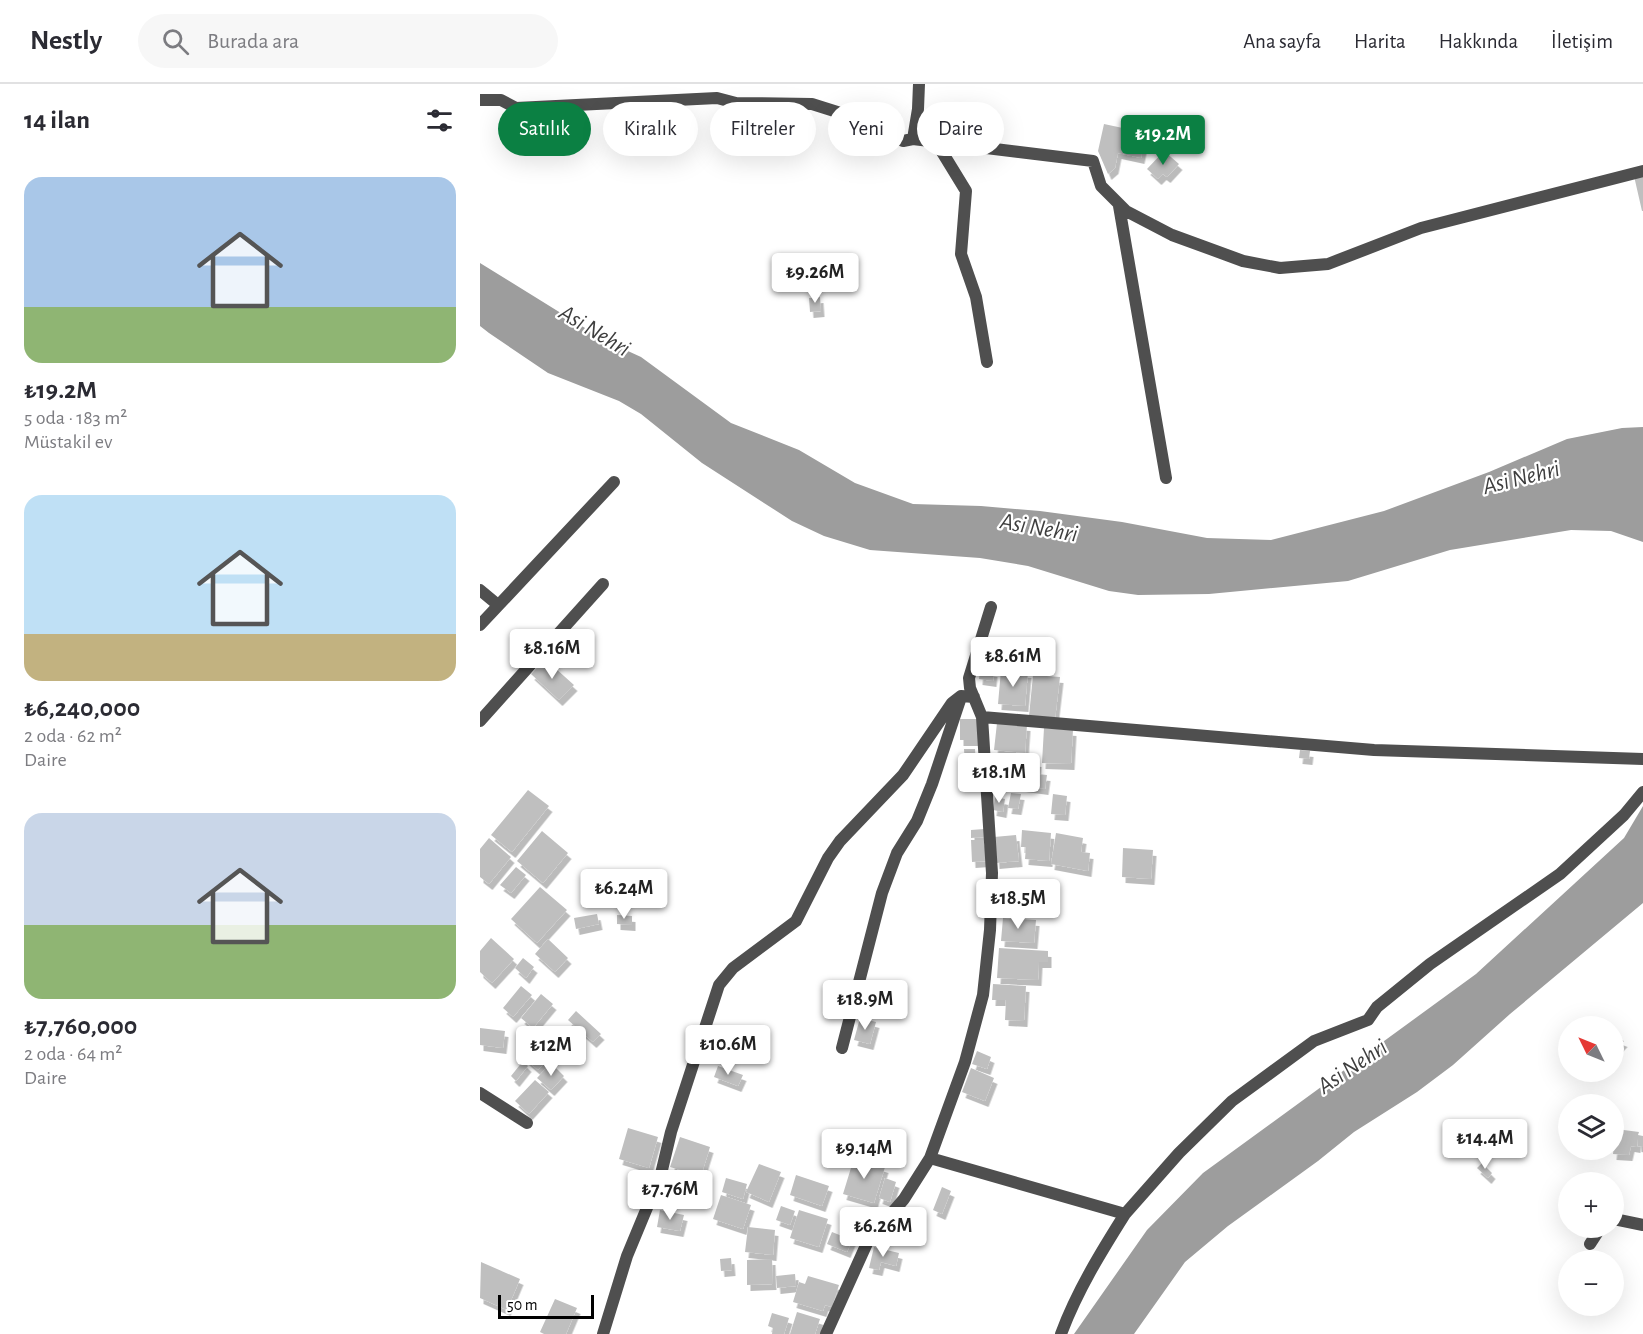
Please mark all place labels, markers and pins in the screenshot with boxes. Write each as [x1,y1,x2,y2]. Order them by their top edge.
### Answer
pin: ₺19.2M [1114,115,1212,166]
pin: ₺9.26M [766,253,864,304]
pin: ₺8.16M [503,629,601,680]
pin: ₺8.61M [964,637,1062,688]
pin: ₺18.1M [950,753,1048,804]
pin: ₺6.24M [575,869,673,920]
pin: ₺18.5M [969,879,1067,930]
pin: ₺18.9M [816,980,914,1031]
pin: ₺10.6M [679,1025,777,1076]
pin: ₺12M [515,1026,587,1077]
pin: ₺14.4M [1436,1119,1534,1170]
pin: ₺9.14M [815,1129,913,1180]
pin: ₺7.76M [621,1170,719,1221]
pin: ₺6.26M [834,1207,932,1258]

